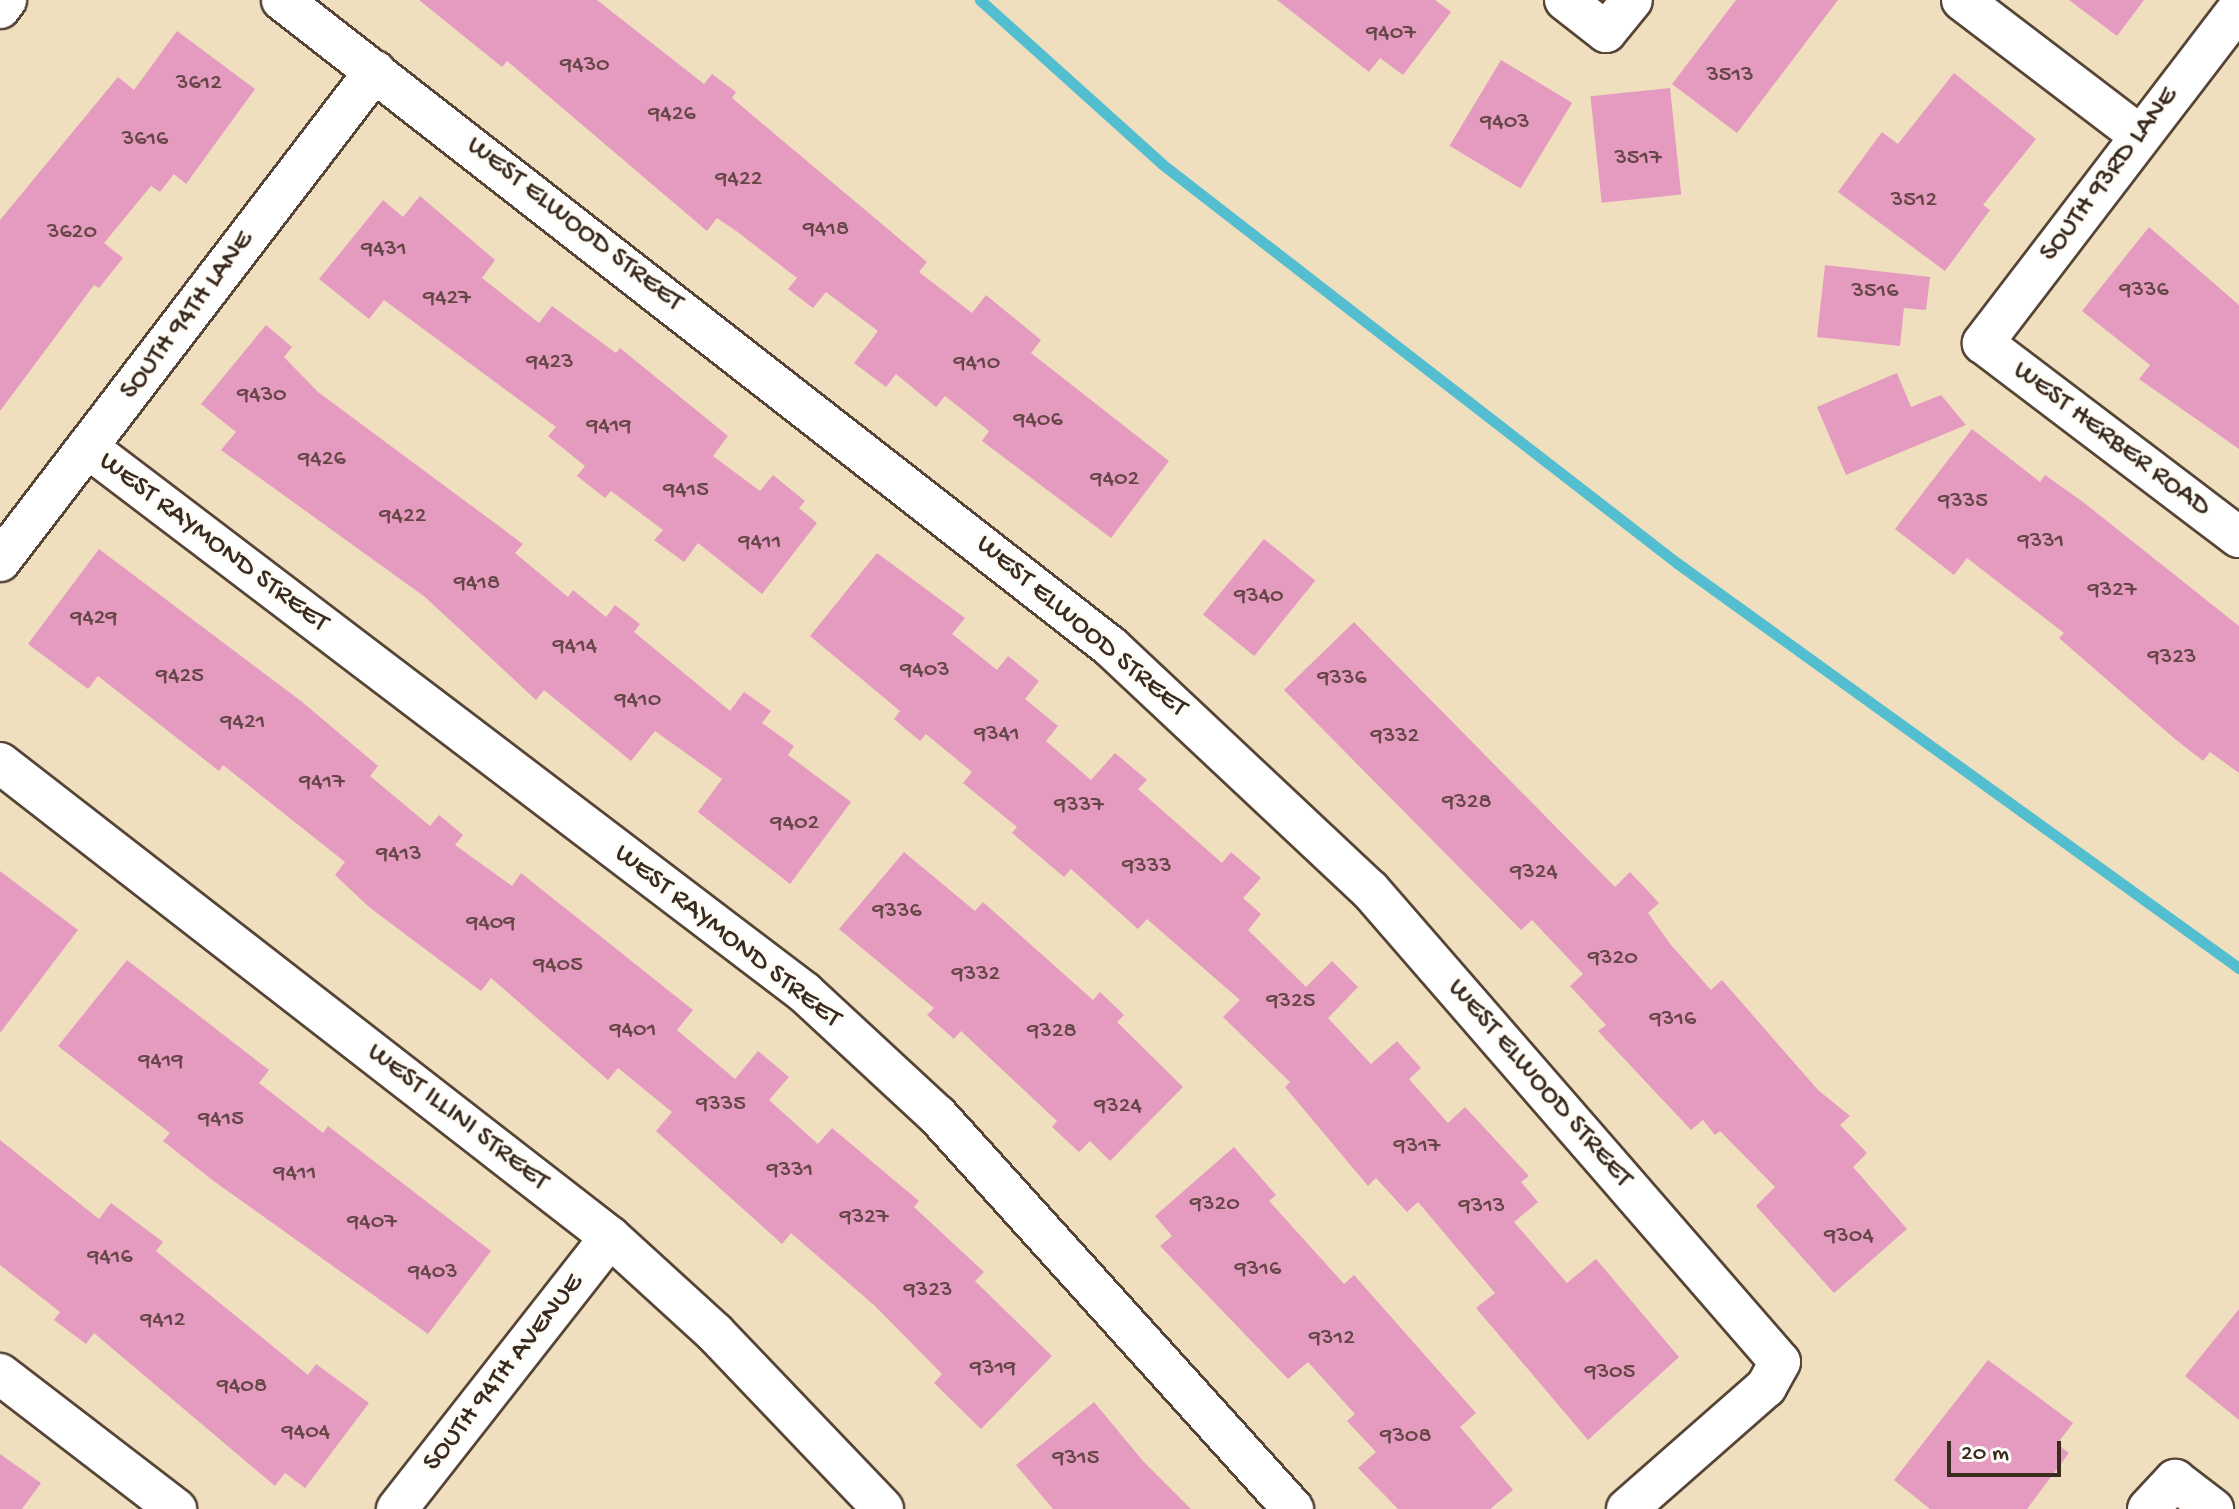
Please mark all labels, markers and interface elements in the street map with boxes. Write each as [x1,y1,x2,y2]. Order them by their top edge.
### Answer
house number: 9407 [1366,20,1416,48]
house number: 9430 [560,52,610,80]
house number: 3513 [1706,62,1754,90]
house number: 3612 [176,70,222,98]
street label: SOUTH 93RD LANE [2033,81,2187,269]
house number: 9426 [648,101,696,129]
house number: 9403 [1480,109,1530,137]
house number: 3616 [122,126,168,154]
street label: WEST ELWOOD STREET [459,130,689,320]
house number: 3517 [1614,145,1662,173]
house number: 9422 [716,166,762,194]
house number: 3512 [1891,187,1937,215]
house number: 9418 [803,216,849,244]
house number: 3620 [47,219,97,247]
street label: SOUTH 94TH LANE [114,225,262,407]
house number: 9431 [361,236,407,264]
house number: 9336 [2119,277,2169,305]
house number: 3516 [1852,278,1898,306]
house number: 9427 [423,285,471,313]
house number: 9423 [526,349,574,377]
house number: 9410 [954,350,1000,378]
street label: WEST HERBER ROAD [2005,355,2217,525]
house number: 9430 [237,382,287,410]
house number: 9406 [1013,407,1063,435]
house number: 9419 [586,413,632,441]
street label: WEST RAYMOND STREET [91,446,335,640]
house number: 9426 [298,446,346,474]
house number: 9402 [1091,466,1139,494]
house number: 9415 [663,477,709,505]
house number: 9335 [1938,488,1988,516]
house number: 9422 [380,503,426,531]
house number: 9331 [2018,528,2064,556]
house number: 9411 [739,529,781,557]
street label: WEST ELWOOD STREET [968,529,1194,725]
house number: 9418 [454,570,500,598]
house number: 9327 [2088,577,2136,605]
house number: 9340 [1234,583,1284,611]
house number: 9429 [70,605,118,633]
house number: 9414 [553,633,597,661]
house number: 9323 [2148,644,2196,672]
house number: 9403 [900,657,950,685]
house number: 9425 [156,663,204,691]
house number: 9336 [1317,665,1367,693]
house number: 9410 [615,687,661,715]
house number: 9421 [221,709,265,737]
house number: 9341 [974,721,1020,749]
house number: 9332 [1371,723,1419,751]
house number: 9417 [299,769,345,797]
house number: 9328 [1442,789,1492,817]
house number: 9337 [1054,792,1104,820]
house number: 9402 [771,810,819,838]
street label: WEST RAYMOND STREET [607,838,847,1036]
house number: 9413 [376,841,422,869]
house number: 9333 [1122,853,1172,881]
house number: 9324 [1510,859,1558,887]
house number: 9336 [872,898,922,926]
house number: 9409 [466,910,516,938]
house number: 9320 [1588,945,1638,973]
house number: 9405 [533,952,583,980]
house number: 9332 [952,961,1000,989]
street label: WEST ELWOOD STREET [1439,973,1639,1195]
house number: 9325 [1267,988,1315,1016]
house number: 9316 [1650,1006,1696,1034]
house number: 9401 [610,1017,656,1045]
house number: 9328 [1027,1018,1077,1046]
street label: WEST ILLINI STREET [359,1037,555,1199]
house number: 9419 [138,1048,184,1076]
house number: 9335 [696,1091,746,1119]
house number: 9324 [1094,1093,1142,1121]
house number: 9415 [198,1106,244,1134]
house number: 9317 [1394,1133,1440,1161]
house number: 9331 [767,1157,813,1185]
house number: 9411 [274,1160,316,1188]
house number: 9320 [1190,1191,1240,1219]
house number: 9313 [1459,1193,1505,1221]
house number: 9327 [840,1204,888,1232]
house number: 9407 [347,1209,397,1237]
house number: 9304 [1824,1223,1874,1251]
house number: 9416 [87,1244,133,1272]
house number: 9316 [1235,1256,1281,1284]
house number: 9403 [408,1259,458,1287]
street label: SOUTH 94TH AVENUE [416,1268,592,1478]
house number: 9323 [904,1277,952,1305]
house number: 9412 [141,1307,185,1335]
house number: 9312 [1309,1325,1355,1353]
house number: 9319 [970,1355,1016,1383]
house number: 9305 [1585,1359,1635,1387]
house number: 9408 [217,1373,267,1401]
house number: 9404 [282,1419,330,1447]
house number: 9308 [1380,1423,1432,1451]
scale bar [1951,1425,2065,1475]
text: 20 m [1961,1440,2009,1469]
house number: 9315 [1053,1445,1099,1473]

